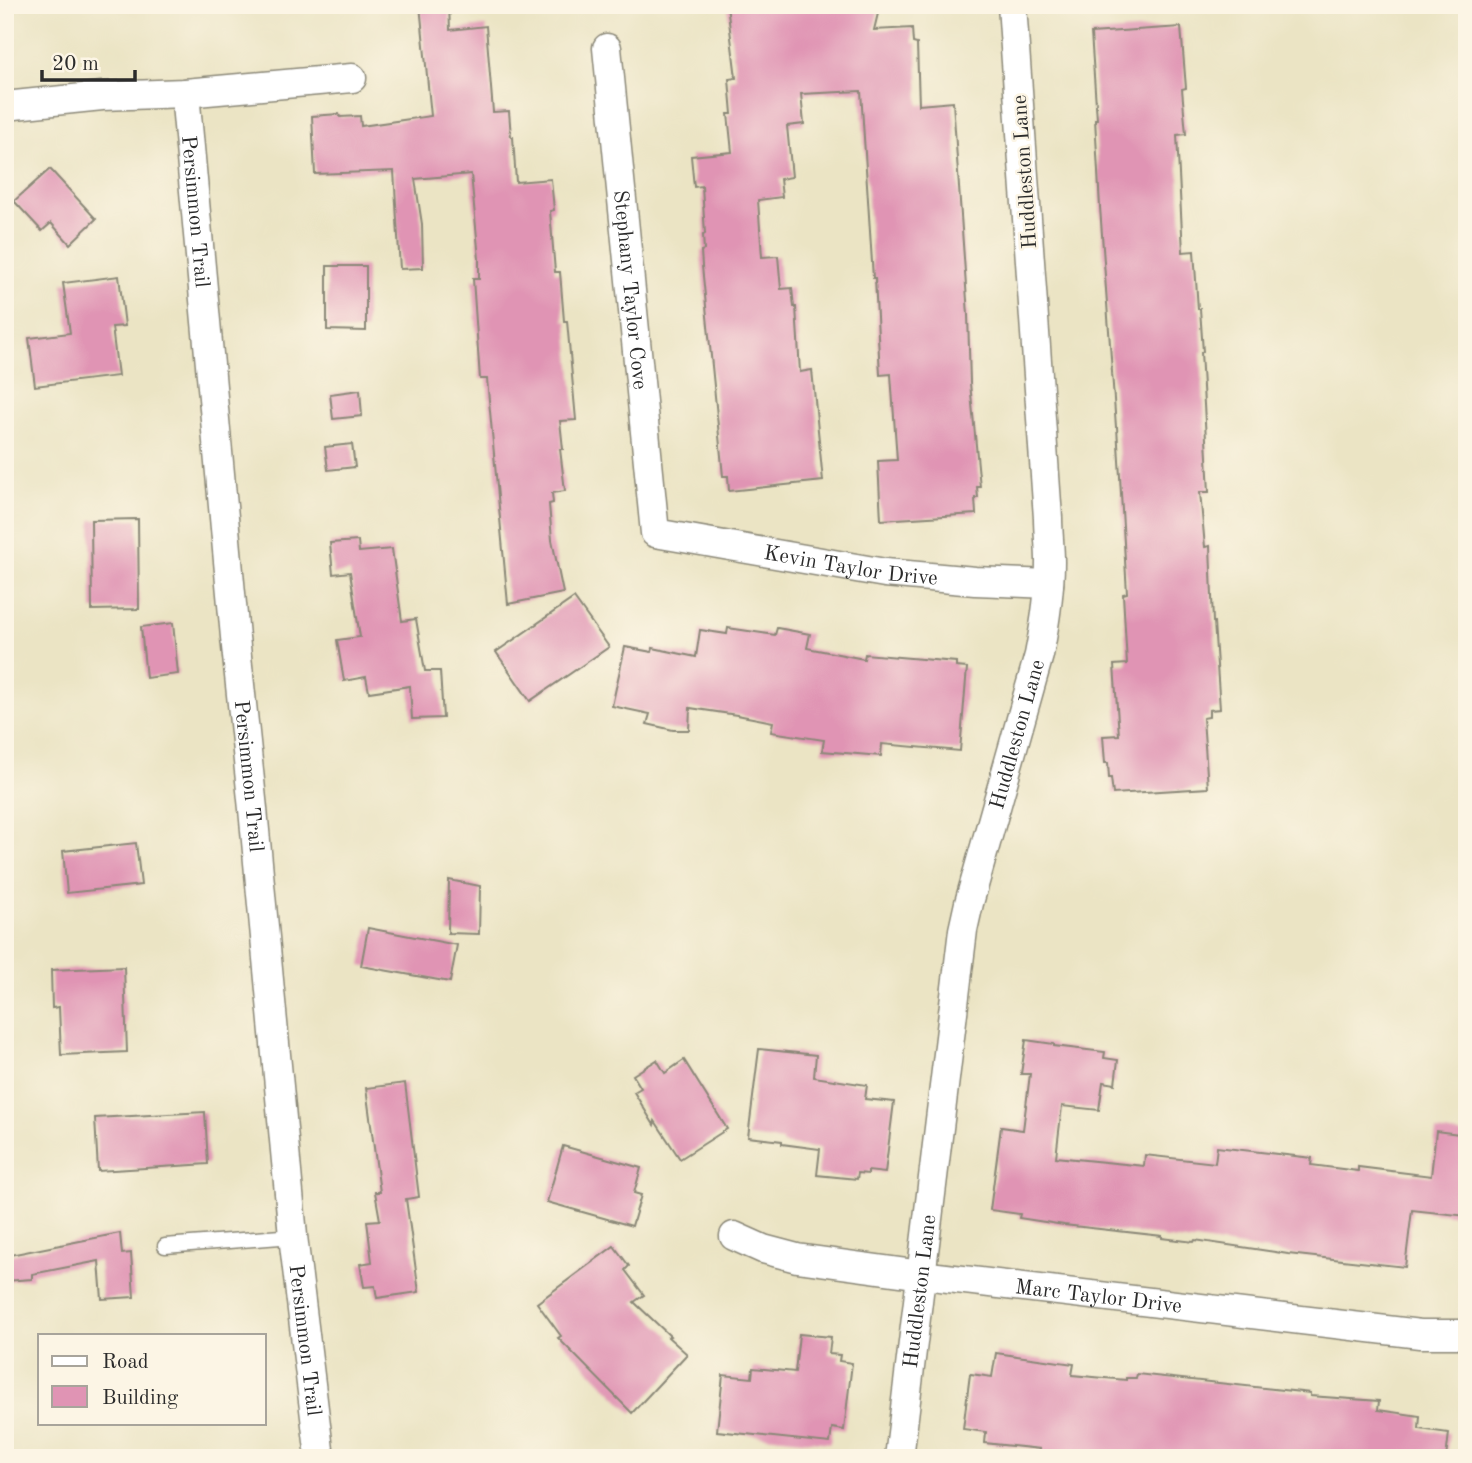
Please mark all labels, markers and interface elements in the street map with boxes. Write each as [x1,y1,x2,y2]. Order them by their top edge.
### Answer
scale bar [42,38,135,82]
text: 20 m [52,54,99,75]
street label: Huddleston Lane [1010,94,1041,250]
street label: Persimmon Trail [177,135,212,289]
street label: Stephany Taylor Cove [609,189,650,391]
street label: Kevin Taylor Drive [762,543,939,590]
street label: Huddleston Lane [987,657,1049,812]
street label: Persimmon Trail [230,699,266,853]
street label: Huddleston Lane [901,1213,940,1369]
street label: Persimmon Trail [285,1263,324,1418]
street label: Marc Taylor Drive [1014,1277,1183,1318]
legend [38,1334,266,1424]
text: Road [102,1352,149,1373]
text: Building [102,1388,179,1409]

